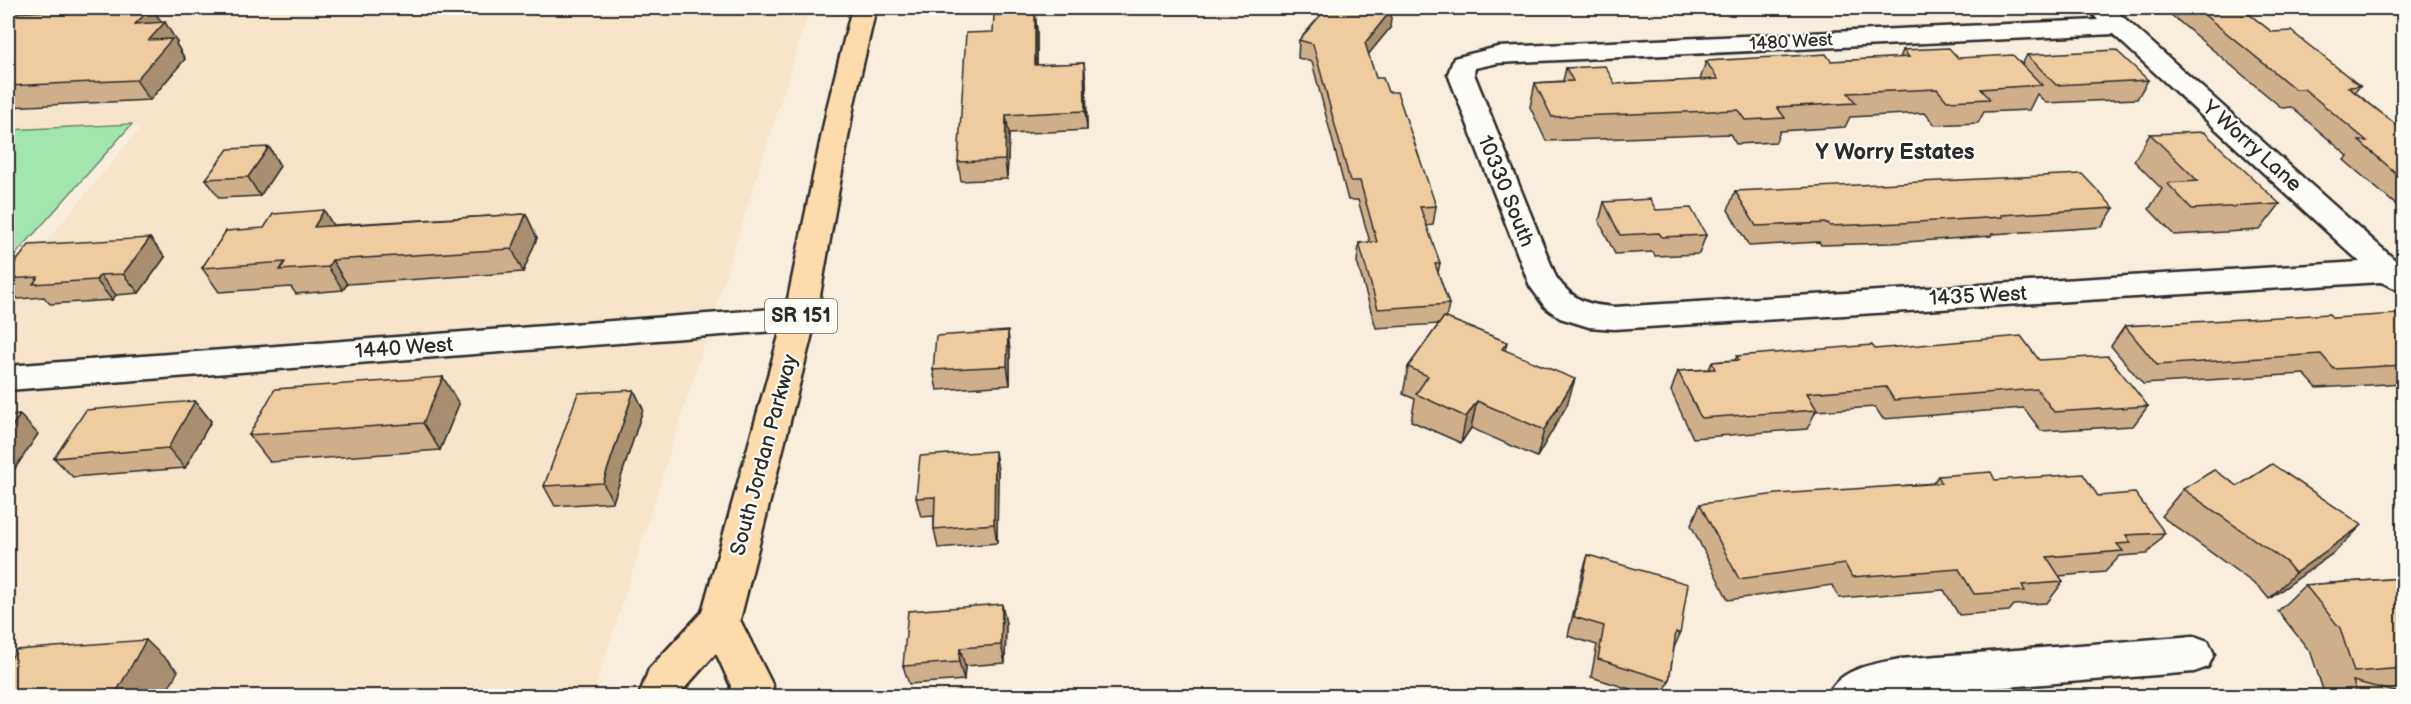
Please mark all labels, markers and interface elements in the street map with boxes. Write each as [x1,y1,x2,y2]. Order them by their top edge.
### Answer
street label: 1480 West [1749,29,1834,55]
street label: Y Worry Lane [2197,94,2307,197]
street label: 10330 South [1472,132,1540,250]
district label: Y Worry Estates [1815,139,1975,166]
street label: 1435 West [1928,281,2028,311]
road number: SR 151 [765,299,837,333]
street label: 1440 West [354,332,454,364]
street label: South Jordan Parkway [725,351,803,558]

